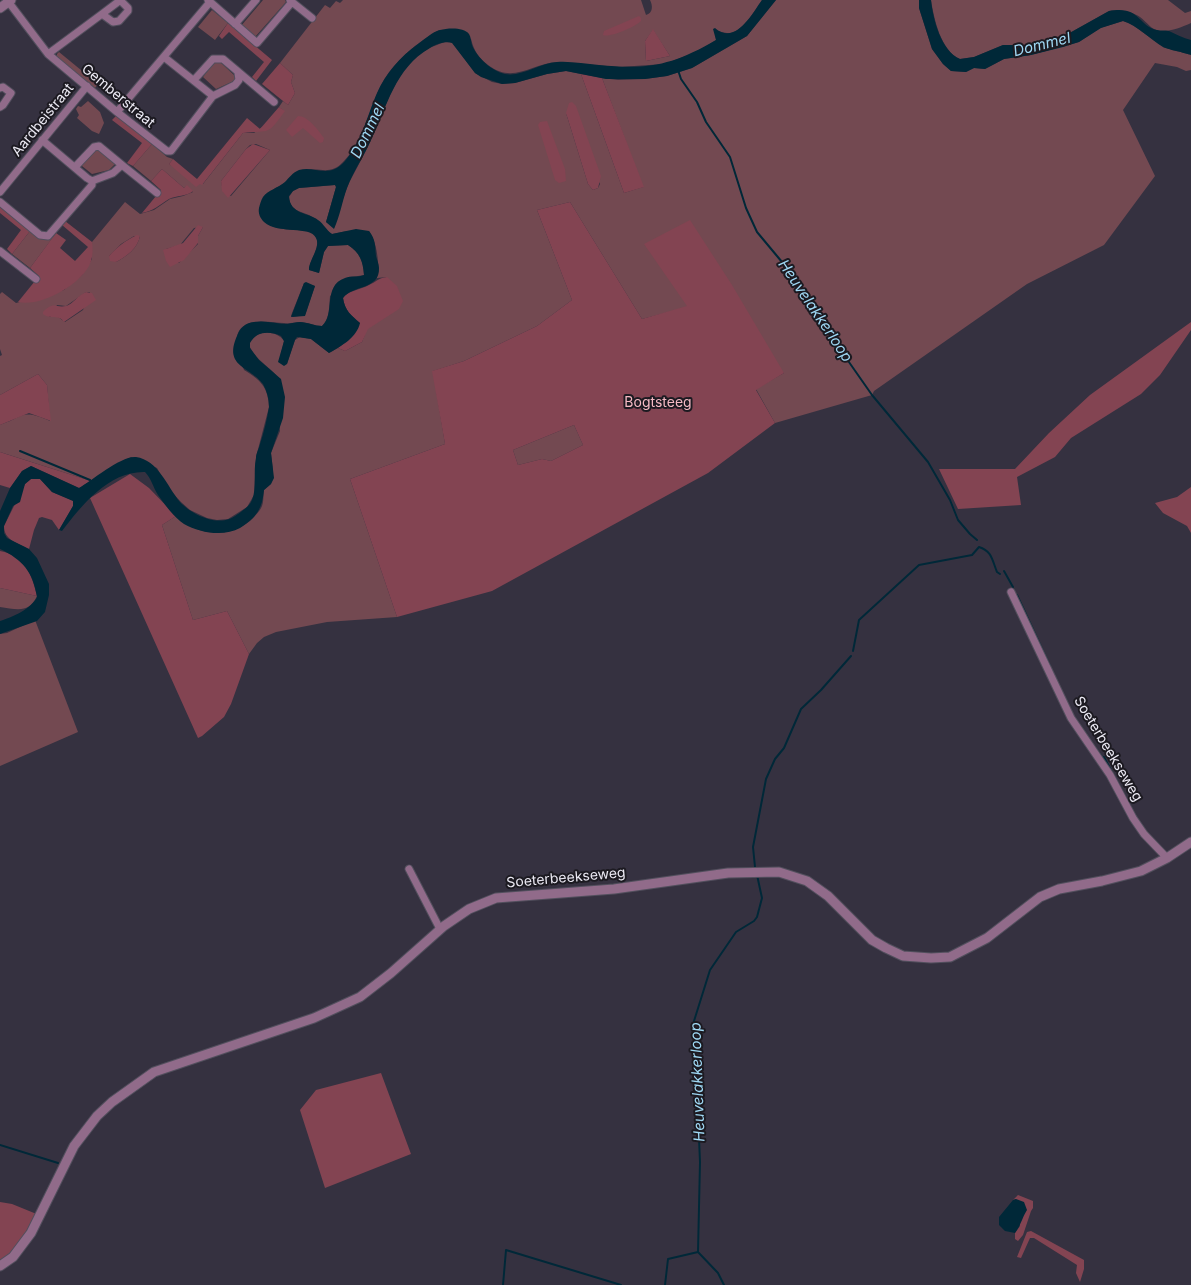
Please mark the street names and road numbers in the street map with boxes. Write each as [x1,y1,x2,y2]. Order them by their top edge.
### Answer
street label: Gemberstraat [78,61,158,131]
street label: Aardbeistraat [9,80,77,160]
street label: Soeterbeekseweg [1070,693,1146,805]
street label: Soeterbeekseweg [506,864,626,892]

